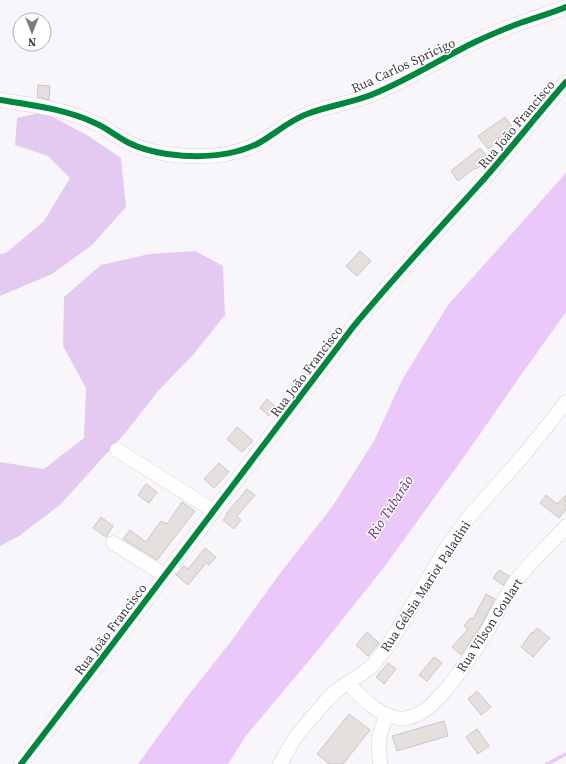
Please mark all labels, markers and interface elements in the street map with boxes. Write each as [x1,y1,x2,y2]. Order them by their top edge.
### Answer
north arrow [12,12,52,52]
text: N [28,34,36,49]
street label: Rua Carlos Spricigo [349,34,458,97]
street label: Rua João Francisco [474,77,558,172]
street label: Rua João Francisco [266,322,346,421]
water label: Rio Tubarão [362,471,418,543]
street label: Rua Gélsia Mariot Paladini [377,517,474,655]
street label: Rua Vilson Goulart [453,574,527,675]
street label: Rua João Francisco [70,580,150,679]

